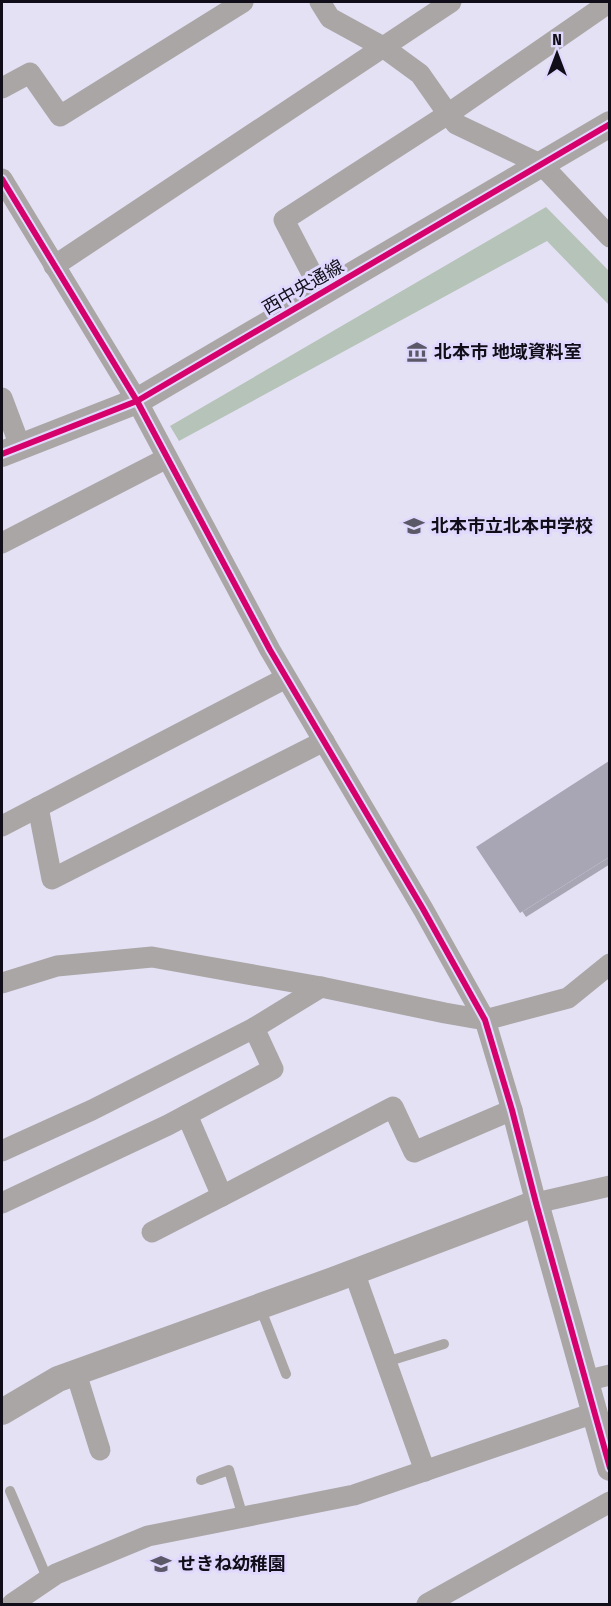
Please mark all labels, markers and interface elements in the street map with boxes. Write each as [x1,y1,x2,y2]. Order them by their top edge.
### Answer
north arrow [527,24,587,84]
text: N [552,30,562,49]
street label: 西中央通線 [259,255,347,319]
museum icon: 北本市 地域資料室 [405,340,429,364]
place label: 北本市 地域資料室 [434,341,582,363]
school or university icon: 北本市立北本中学校 [402,514,426,538]
place label: 北本市立北本中学校 [431,515,593,537]
school or university icon: せきね幼稚園 [149,1552,173,1576]
place label: せきね幼稚園 [178,1553,286,1575]

